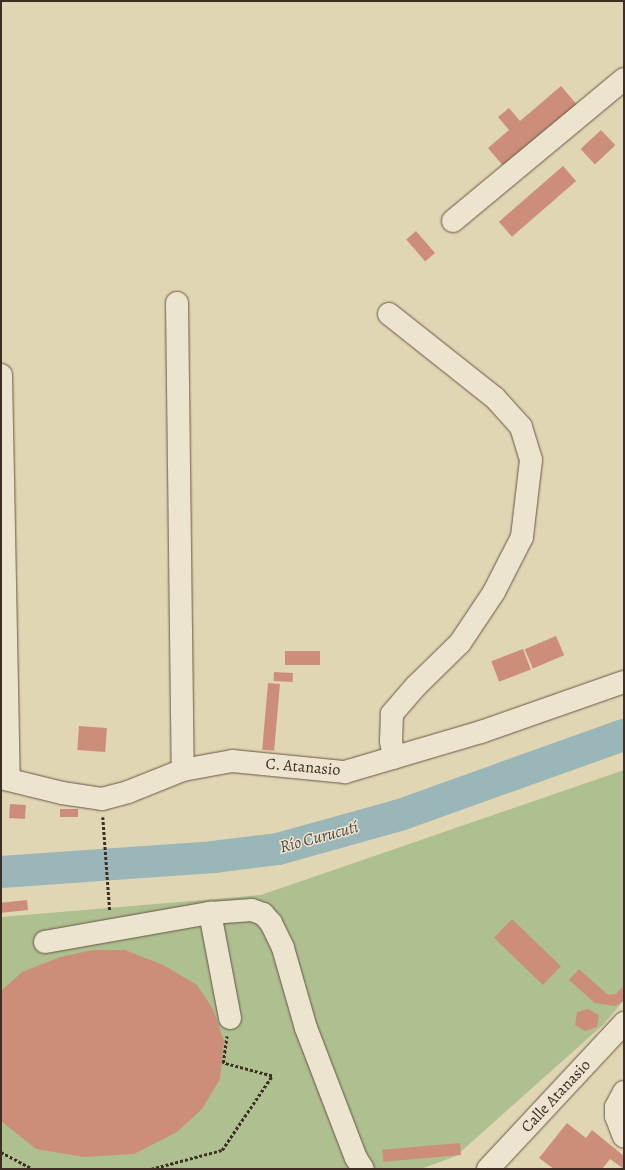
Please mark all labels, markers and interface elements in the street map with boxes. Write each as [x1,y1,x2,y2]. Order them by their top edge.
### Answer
street label: C. Atanasio [265,754,341,780]
water label: Río Curucutí [278,817,360,857]
street label: Calle Atanasio [517,1056,595,1136]

